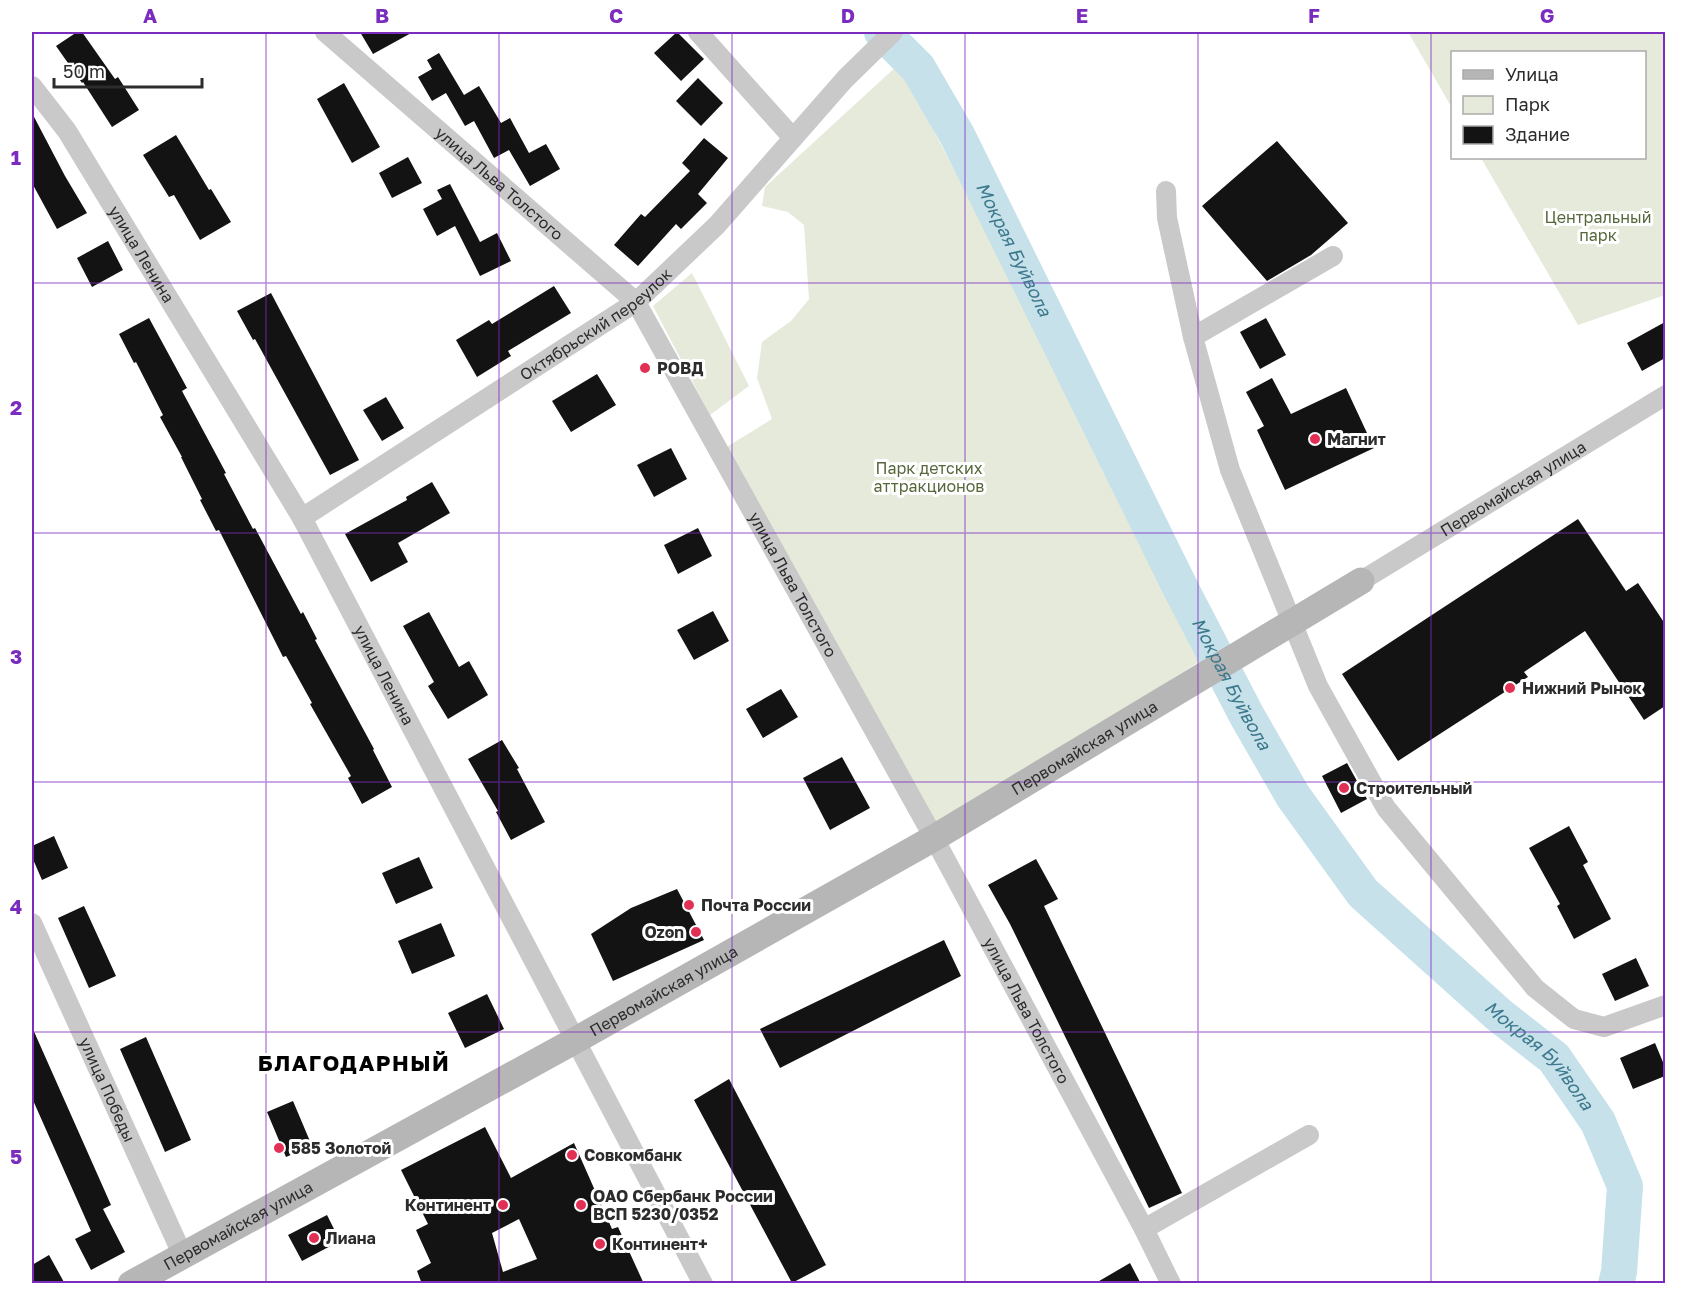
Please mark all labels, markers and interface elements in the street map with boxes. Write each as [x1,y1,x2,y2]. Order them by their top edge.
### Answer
text: A [143,3,157,27]
text: B [375,3,389,27]
text: C [609,3,623,27]
text: D [841,3,855,27]
text: E [1076,3,1088,27]
text: F [1308,3,1320,27]
text: G [1540,3,1554,27]
scale bar [54,51,202,89]
legend [1451,51,1646,159]
text: 50 m [63,60,105,82]
text: Улица [1505,63,1559,85]
text: Парк [1505,93,1550,115]
street label: улица Льва Толстого [431,122,568,244]
text: Здание [1505,123,1570,145]
text: 1 [11,145,21,169]
water label: Мокрая Буйвола [972,178,1057,320]
street label: улица Ленина [105,202,179,306]
park label: Центральный парк [1545,207,1651,245]
street label: Октябрьский переулок [516,264,676,385]
place label: РОВД [657,358,703,378]
marker: РОВД [638,361,652,375]
text: 2 [10,395,22,419]
place label: Магнит [1327,429,1386,449]
marker: Магнит [1308,432,1322,446]
street label: Первомайская улица [1436,436,1589,540]
park label: Парк детских аттракционов [874,458,984,496]
street label: улица Льва Толстого [745,508,841,661]
water label: Мокрая Буйвола [1188,614,1277,754]
street label: улица Ленина [350,622,419,728]
text: 3 [10,644,22,668]
place label: Нижний Рынок [1522,678,1643,698]
marker: Нижний Рынок [1503,681,1517,695]
street label: Первомайская улица [1008,696,1161,799]
place label: Строительный [1356,778,1472,798]
marker: Строительный [1337,781,1351,795]
text: 4 [10,894,22,918]
place label: Почта России [701,895,811,915]
marker: Почта России [682,898,696,912]
place label: Ozon [644,922,684,942]
marker: Ozon [689,925,703,939]
street label: улица Льва Толстого [979,934,1074,1087]
street label: Первомайская улица [586,941,741,1040]
water label: Мокрая Буйвола [1481,996,1599,1115]
street label: улица Победы [75,1034,140,1145]
district label: БЛАГОДАРНЫЙ [258,1049,450,1076]
place label: 585 Золотой [291,1138,391,1158]
marker: 585 Золотой [272,1141,286,1155]
text: 5 [10,1144,22,1168]
place label: Совкомбанк [584,1145,683,1165]
marker: Совкомбанк [565,1148,579,1162]
street label: Первомайская улица [160,1176,316,1274]
place label: ОАО Сбербанк России ВСП 5230/0352 [593,1186,773,1224]
place label: Континент [405,1195,491,1215]
marker: Континент [496,1198,510,1212]
marker: ОАО Сбербанк России ВСП 5230/0352 [574,1198,588,1212]
place label: Лиана [326,1228,376,1248]
marker: Лиана [307,1231,321,1245]
place label: Континент+ [612,1234,707,1254]
marker: Континент+ [593,1237,607,1251]

